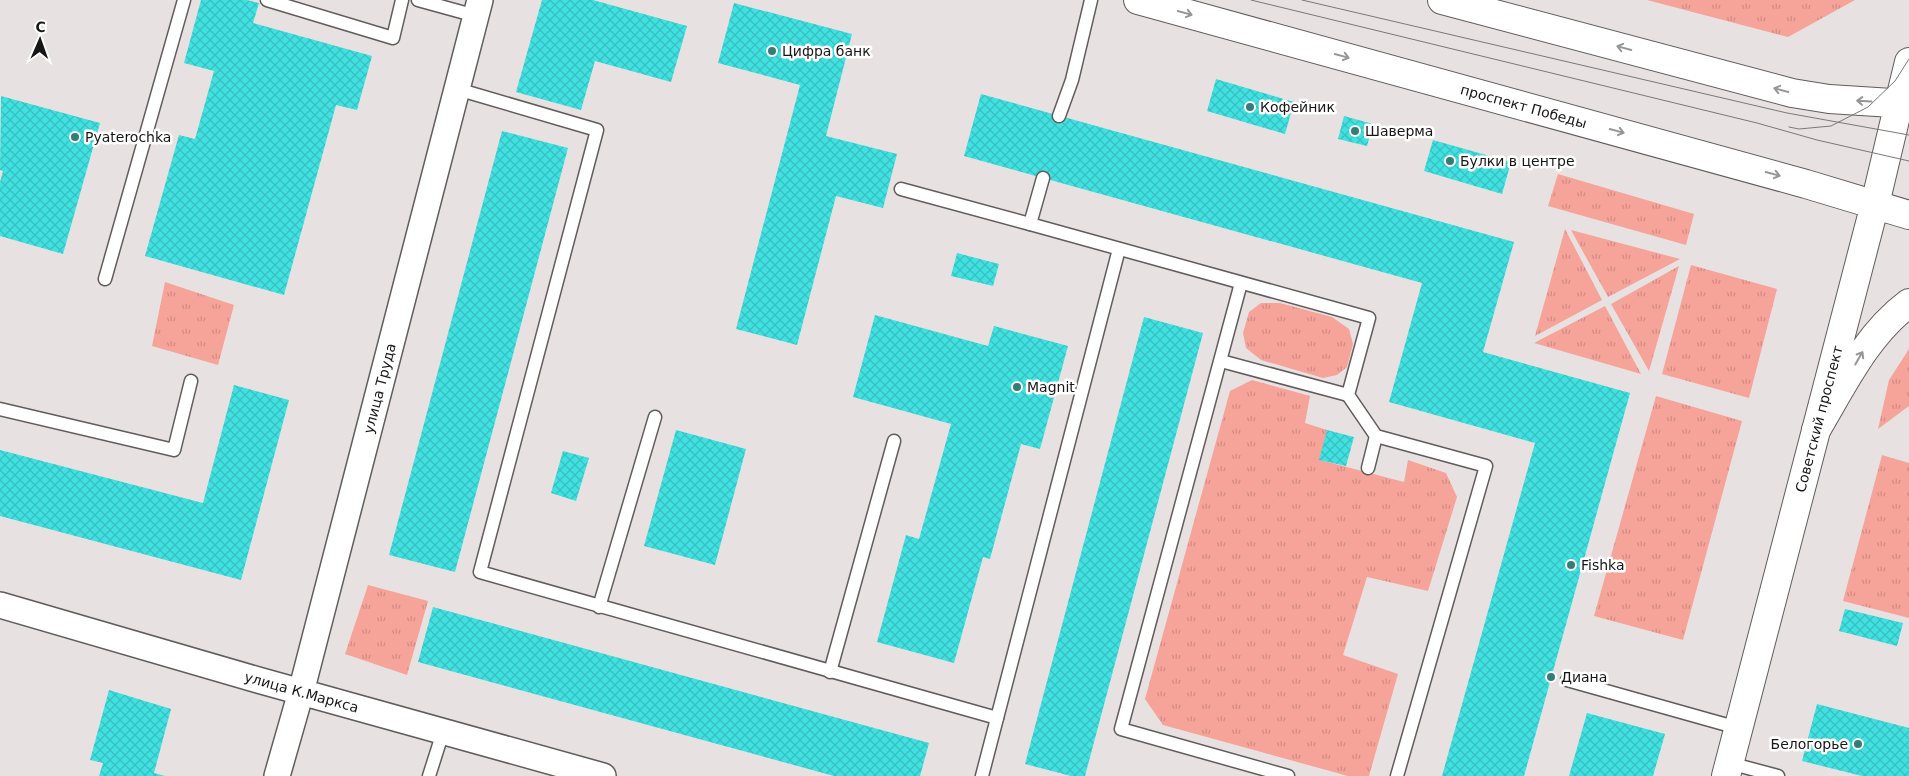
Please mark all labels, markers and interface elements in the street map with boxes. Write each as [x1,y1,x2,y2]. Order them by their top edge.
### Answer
one-way arrow [1177,9,1193,18]
north arrow [15,15,65,65]
text: С [35,19,46,35]
place label: Цифра банк [782,43,871,59]
one-way arrow [1617,43,1633,53]
marker: Цифра банк [766,45,778,57]
one-way arrow [1333,52,1349,61]
street label: проспект Победы [1459,81,1589,131]
one-way arrow [1774,85,1790,94]
one-way arrow [1857,96,1873,105]
place label: Кофейник [1260,99,1335,115]
marker: Кофейник [1244,101,1256,113]
place label: Шаверма [1365,123,1433,139]
marker: Шаверма [1349,125,1361,137]
one-way arrow [1608,127,1624,137]
place label: Pyaterochka [85,129,171,145]
marker: Pyaterochka [69,131,81,143]
place label: Булки в центре [1460,153,1575,169]
marker: Булки в центре [1444,155,1456,167]
one-way arrow [1765,170,1781,180]
street label: улица Труда [360,341,399,435]
street label: Советский проспект [1792,344,1846,494]
one-way arrow [1854,351,1864,366]
place label: Magnit [1027,379,1075,395]
marker: Magnit [1011,381,1023,393]
place label: Fishka [1581,557,1625,573]
marker: Fishka [1565,559,1577,571]
street label: улица К.Маркса [243,669,360,716]
place label: Диана [1561,669,1607,685]
marker: Диана [1545,671,1557,683]
place label: Белогорье [1771,736,1848,752]
marker: Белогорье [1852,738,1864,750]

